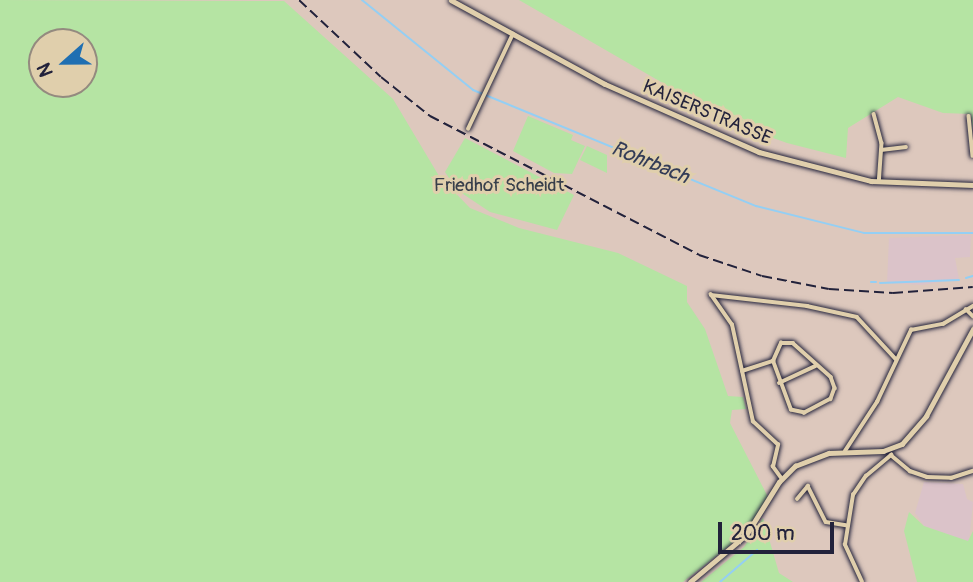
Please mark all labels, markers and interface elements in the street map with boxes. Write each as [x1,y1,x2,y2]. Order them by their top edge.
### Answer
north arrow [28,28,98,98]
text: N [32,60,59,80]
street label: KAISERSTRASSE [639,76,775,150]
water label: Rohrbach [608,136,692,190]
park label: Friedhof Scheidt [434,175,564,197]
scale bar [721,508,836,552]
text: 200 m [731,520,795,547]

